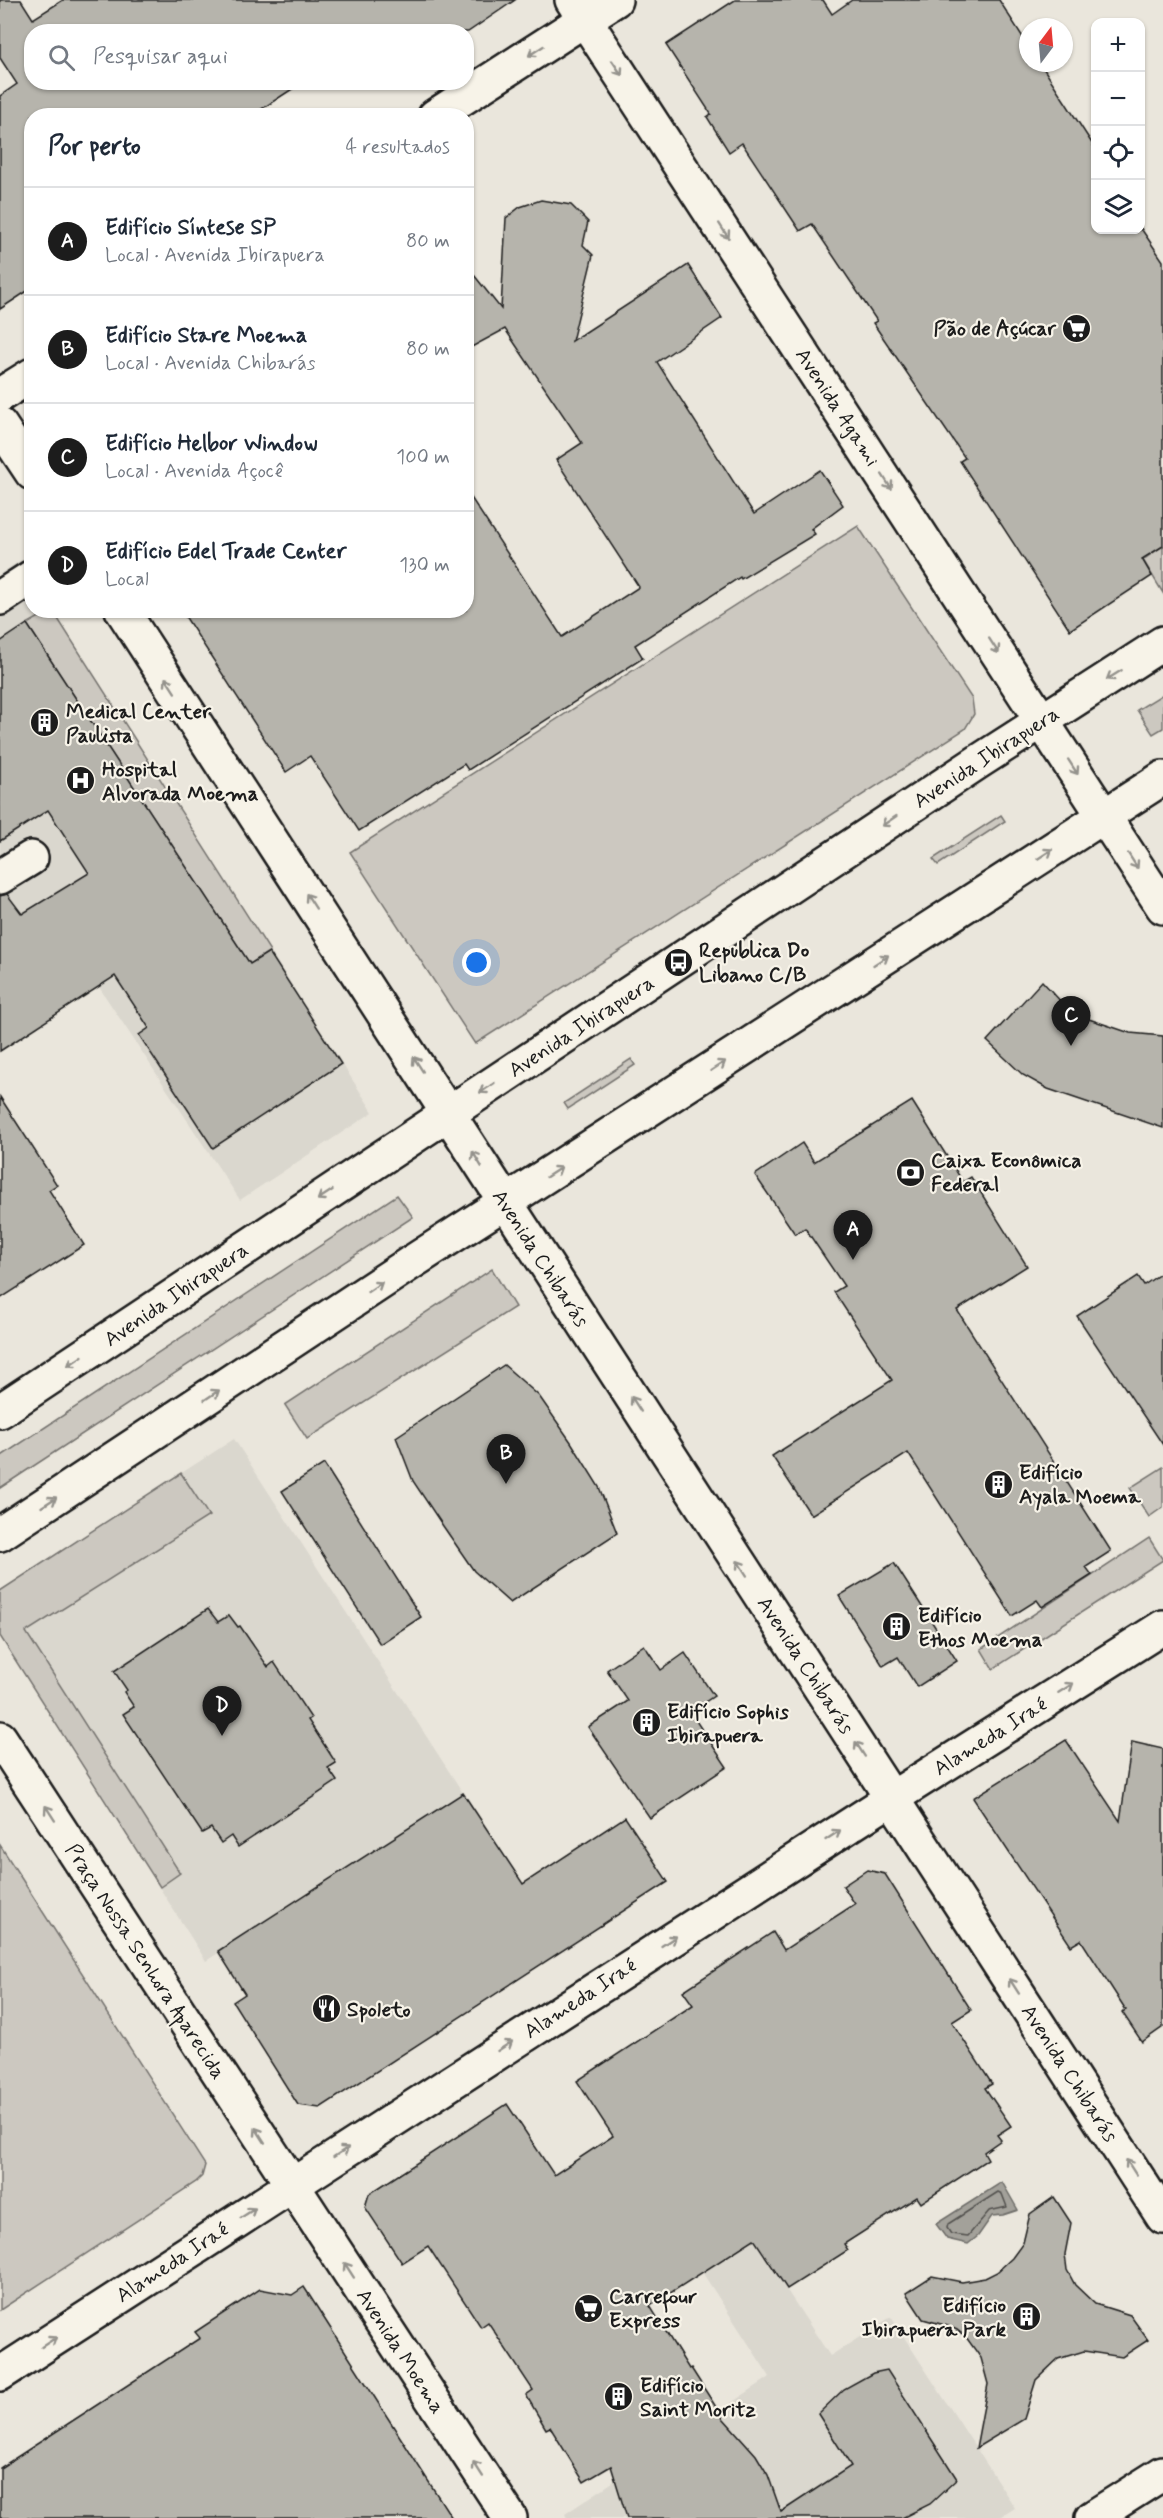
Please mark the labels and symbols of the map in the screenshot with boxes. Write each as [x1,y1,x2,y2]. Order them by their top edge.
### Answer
north arrow [1019,18,1073,72]
one-way arrow [528,45,544,57]
one-way arrow [611,59,623,76]
one-way arrow [718,222,730,239]
supermarket icon: Pão de Açúcar [1061,312,1093,344]
place label: Pão de Açúcar [934,315,1057,343]
street label: Avenida Agami [788,343,886,472]
one-way arrow [881,474,894,491]
one-way arrow [988,637,1000,654]
one-way arrow [1106,669,1123,681]
one-way arrow [164,677,176,693]
place label: Medical Center Paulista [66,698,212,750]
street label: Avenida Ibirapuera [908,700,1065,815]
building icon: Medical Center Paulista [29,707,61,739]
place label: Hospital Alvorada Moema [102,756,259,808]
one-way arrow [1067,758,1079,775]
hospital icon: Hospital Alvorada Moema [65,765,97,797]
one-way arrow [881,816,898,828]
one-way arrow [1036,847,1053,859]
one-way arrow [1127,852,1139,868]
one-way arrow [305,893,317,910]
place label: Republica Do Libano C/B [699,937,810,989]
bus stop icon: Republica Do Libano C/B [662,946,694,978]
your location [462,948,491,977]
one-way arrow [872,953,889,965]
street label: Avenida Ibirapuera [503,969,660,1084]
pin: C [1052,996,1090,1046]
one-way arrow [411,1056,423,1073]
one-way arrow [709,1059,726,1072]
one-way arrow [479,1081,496,1094]
place label: Caixa Econômica Federal [931,1147,1082,1199]
one-way arrow [471,1150,484,1167]
bank icon: Caixa Econômica Federal [894,1156,926,1188]
one-way arrow [545,1166,562,1178]
street label: Avenida Chibarás [485,1184,595,1333]
one-way arrow [317,1190,334,1202]
pin: A [834,1210,872,1260]
street label: Avenida Ibirapuera [99,1236,254,1354]
one-way arrow [366,1281,382,1293]
one-way arrow [67,1355,83,1367]
one-way arrow [203,1389,220,1401]
one-way arrow [630,1396,642,1413]
pin: B [486,1434,526,1484]
place label: Edifício Ayala Moema [1019,1459,1142,1511]
building icon: Edifício Ayala Moema [982,1468,1014,1500]
one-way arrow [40,1495,57,1507]
one-way arrow [736,1559,749,1576]
street label: Avenida Chibarás [750,1591,860,1740]
place label: Edifício Ethos Moema [918,1602,1043,1654]
building icon: Edifício Ethos Moema [881,1611,913,1643]
one-way arrow [1057,1682,1074,1694]
pin: D [202,1686,242,1736]
street label: Alameda Iraé [928,1691,1053,1783]
place label: Edifício Sophis Ibirapuera [667,1698,789,1750]
building icon: Edifício Sophis Ibirapuera [630,1707,662,1739]
one-way arrow [854,1741,866,1757]
one-way arrow [43,1805,56,1822]
one-way arrow [825,1829,842,1842]
street label: Praça Nossa Senhora Aparecida [57,1838,232,2085]
one-way arrow [660,1935,677,1947]
street label: Alameda Iraé [519,1952,642,2046]
one-way arrow [1007,1978,1019,1995]
restaurant icon: Spoleto [310,1993,342,2025]
place label: Spoleto [347,1996,411,2024]
street label: Avenida Chibarás [1014,1999,1124,2148]
one-way arrow [496,2040,513,2052]
one-way arrow [253,2127,265,2144]
one-way arrow [332,2145,349,2157]
one-way arrow [1125,2160,1137,2176]
one-way arrow [239,2206,256,2219]
street label: Alameda Iraé [111,2216,234,2310]
one-way arrow [342,2262,354,2279]
place label: Carrefour Express [609,2283,697,2335]
street label: Avenida Moema [349,2284,451,2419]
supermarket icon: Carrefour Express [572,2292,604,2324]
place label: Edifício Ibirapuera Park [862,2292,1006,2344]
building icon: Edifício Ibirapuera Park [1011,2301,1043,2333]
one-way arrow [40,2336,57,2348]
place label: Edifício Saint Moritz [640,2372,756,2424]
building icon: Edifício Saint Moritz [603,2381,635,2413]
one-way arrow [471,2461,483,2478]

